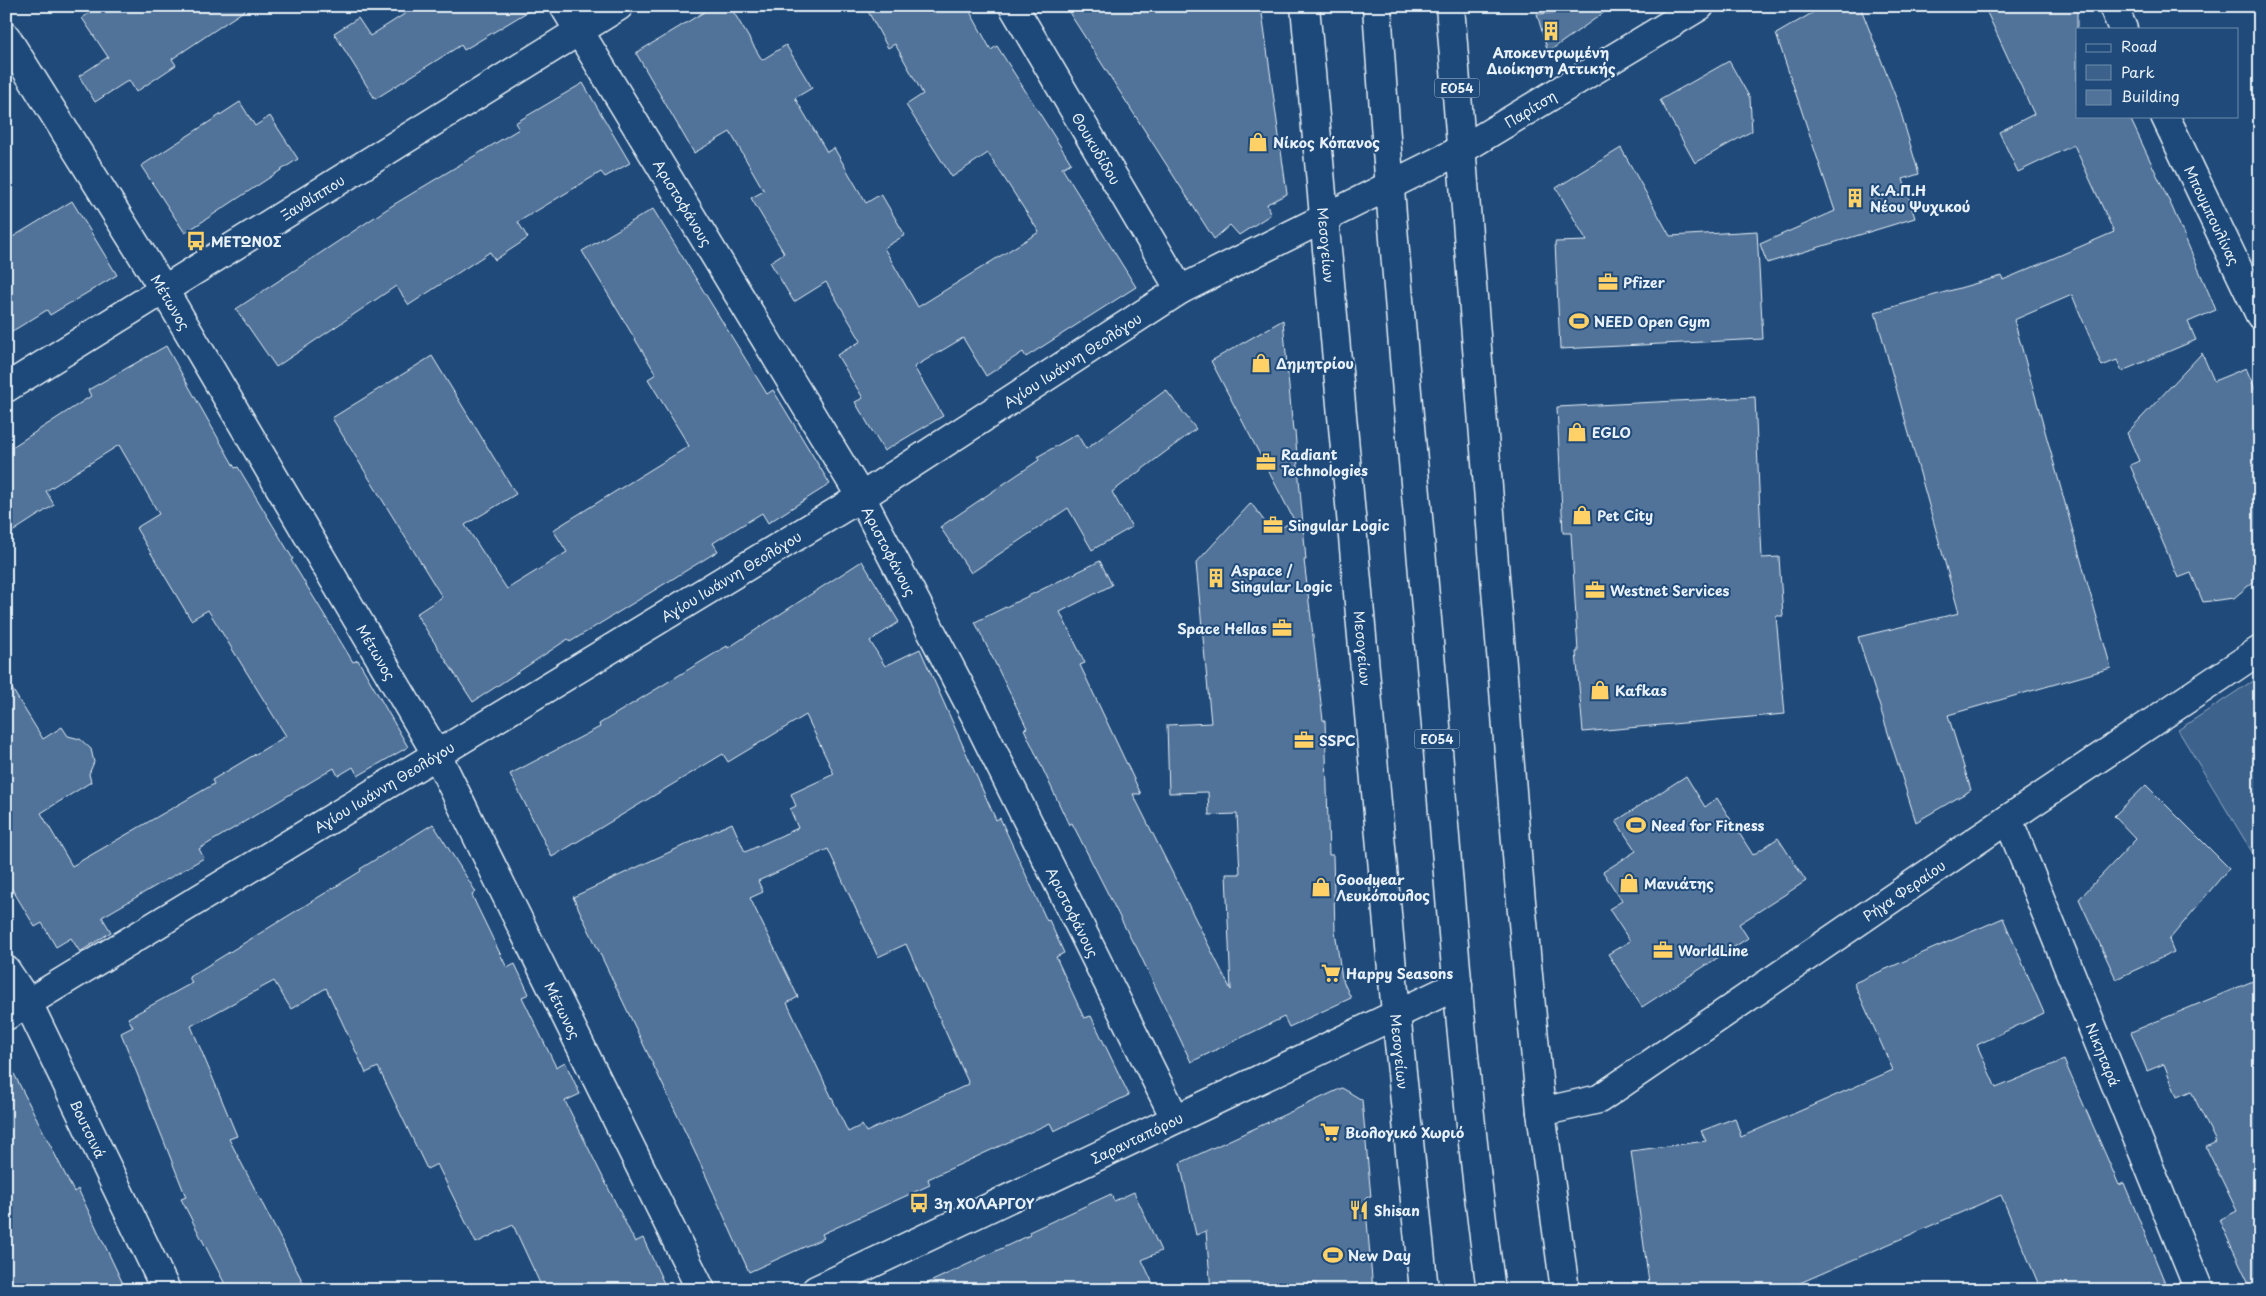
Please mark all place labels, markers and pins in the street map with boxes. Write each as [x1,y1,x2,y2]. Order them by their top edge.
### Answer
building icon: Αποκεντρωμένη Διοίκηση Αττικής [1540,20,1562,42]
place label: Αποκεντρωμένη Διοίκηση Αττικής [1486,42,1616,79]
shop icon: Νίκος Κόπανος [1247,131,1269,153]
place label: Νίκος Κόπανος [1273,132,1380,153]
place label: Κ.Α.Π.Η Νέου Ψυχικού [1870,180,1971,217]
building icon: Κ.Α.Π.Η Νέου Ψυχικού [1844,187,1866,209]
bus stop icon: ΜΕΤΩΝΟΣ [185,230,207,252]
place label: ΜΕΤΩΝΟΣ [211,231,282,252]
office icon: Pfizer [1597,271,1619,293]
place label: Pfizer [1623,272,1666,293]
sports icon: NEED Open Gym [1568,310,1590,332]
place label: NEED Open Gym [1594,311,1710,332]
shop icon: Δημητρίου [1250,352,1272,374]
place label: Δημητρίου [1276,353,1354,374]
shop icon: EGLO [1566,421,1588,443]
place label: EGLO [1592,422,1631,443]
place label: Radiant Technologies [1281,444,1368,481]
office icon: Radiant Technologies [1255,451,1277,473]
shop icon: Pet City [1571,504,1593,526]
place label: Pet City [1597,505,1653,526]
office icon: Singular Logic [1262,514,1284,536]
place label: Singular Logic [1288,515,1390,536]
place label: Aspace / Singular Logic [1230,560,1333,597]
building icon: Aspace / Singular Logic [1205,567,1227,589]
office icon: Westnet Services [1584,579,1606,601]
place label: Westnet Services [1610,580,1730,601]
office icon: Space Hellas [1271,617,1293,639]
place label: Space Hellas [1177,618,1267,639]
shop icon: Kafkas [1589,679,1611,701]
place label: Kafkas [1615,680,1667,701]
office icon: SSPC [1293,729,1315,751]
place label: SSPC [1319,730,1356,751]
sports icon: Need for Fitness [1625,814,1647,836]
place label: Need for Fitness [1651,815,1765,836]
place label: Goodyear Λευκόπουλος [1336,869,1430,906]
shop icon: Μανιάτης [1618,872,1640,894]
place label: Μανιάτης [1644,873,1714,894]
shop icon: Goodyear Λευκόπουλος [1310,876,1332,898]
office icon: WorldLine [1652,939,1674,961]
place label: WorldLine [1678,940,1749,961]
supermarket icon: Happy Seasons [1320,962,1342,984]
place label: Happy Seasons [1346,963,1453,984]
supermarket icon: Βιολογικό Χωριό [1319,1121,1341,1143]
place label: Βιολογικό Χωριό [1345,1122,1464,1143]
bus stop icon: 3η ΧΟΛΑΡΓΟΥ [908,1192,930,1214]
place label: 3η ΧΟΛΑΡΓΟΥ [934,1193,1035,1214]
restaurant icon: Shisan [1348,1199,1370,1221]
place label: Shisan [1374,1200,1420,1221]
sports icon: New Day [1322,1244,1344,1266]
place label: New Day [1348,1245,1411,1266]

